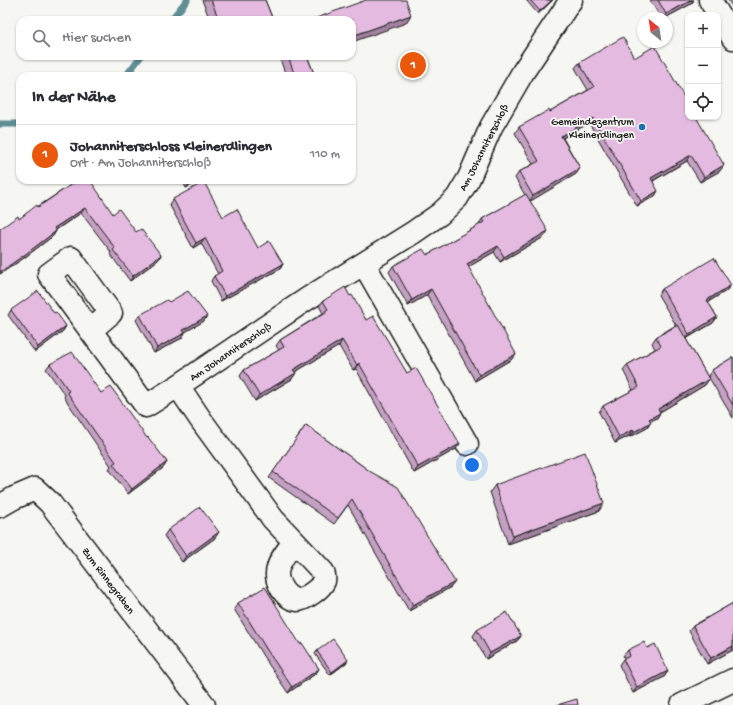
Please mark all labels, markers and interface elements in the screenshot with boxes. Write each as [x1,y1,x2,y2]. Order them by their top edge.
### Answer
north arrow [637,12,673,48]
map controls [685,12,721,120]
button: + [685,12,721,48]
search box [16,16,356,60]
icon: search [30,27,52,49]
text: Hier suchen [62,29,131,47]
button: − [685,48,721,84]
pin: 1 [400,50,426,80]
button: locate [685,84,721,120]
text: In der Nähe [32,88,115,108]
street label: Am Johanniterschloß [458,102,512,193]
place label: Gemeindezentrum Kleinerdlingen [551,117,635,142]
marker: Gemeindezentrum Kleinerdlingen [637,122,647,132]
text: Johanniterschloss Kleinerdlingen [70,138,272,156]
text: 1 [42,147,48,162]
text: 110 m [310,147,340,162]
text: Ort · Am Johanniterschloß [70,156,211,171]
street label: Am Johanniterschloß [188,321,274,384]
your location [462,455,482,475]
street label: Zum Rinnegraben [79,546,137,617]

